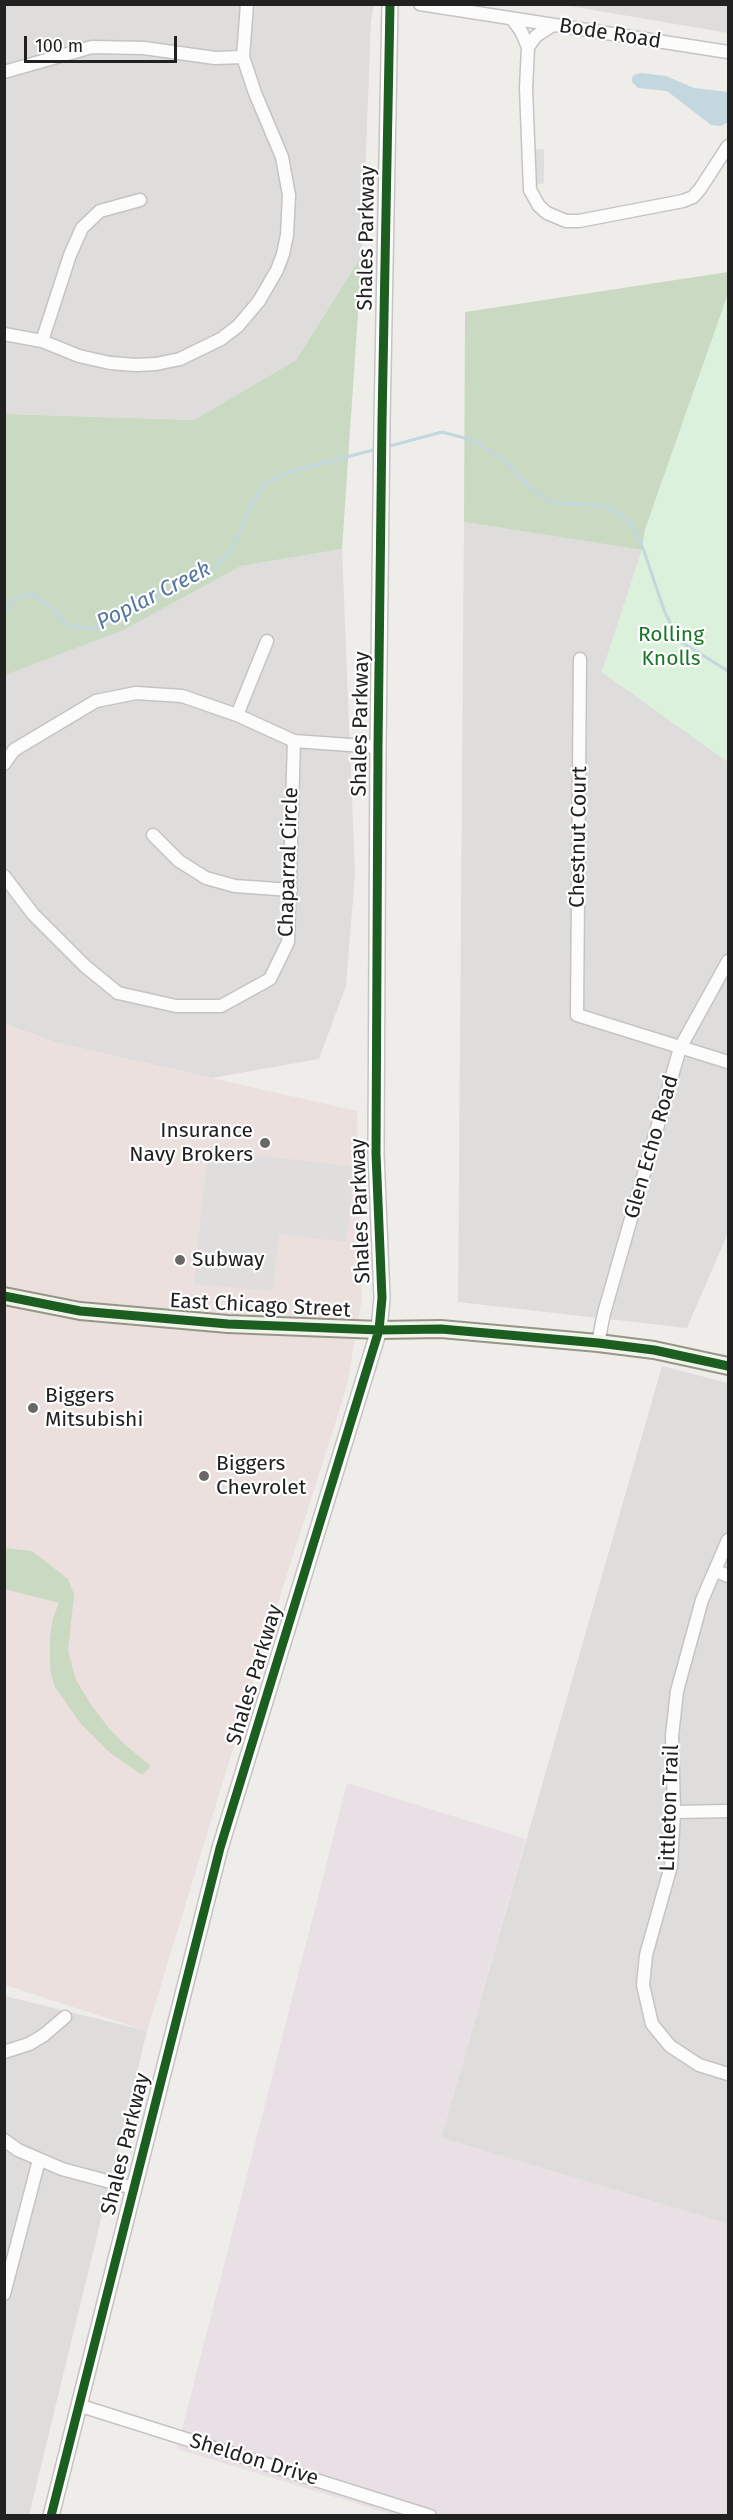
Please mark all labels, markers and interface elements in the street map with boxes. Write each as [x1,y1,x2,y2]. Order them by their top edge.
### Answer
street label: Bode Road [557,13,663,55]
scale bar [27,24,180,62]
text: 100 m [35,35,83,57]
street label: Shales Parkway [353,165,381,311]
water label: Poplar Creek [93,556,215,636]
park label: Rolling Knolls [638,622,704,672]
street label: Shales Parkway [347,651,375,797]
street label: Chestnut Court [565,766,593,908]
street label: Chaparral Circle [274,787,304,937]
street label: Glen Echo Road [619,1072,685,1222]
place label: Insurance Navy Brokers [129,1118,253,1168]
marker: Insurance Navy Brokers [258,1136,272,1150]
street label: Shales Parkway [346,1138,376,1284]
place label: Subway [192,1247,264,1273]
marker: Subway [173,1253,187,1267]
street label: East Chicago Street [169,1289,351,1323]
place label: Biggers Mitsubishi [45,1383,143,1433]
marker: Biggers Mitsubishi [26,1401,40,1415]
place label: Biggers Chevrolet [216,1451,306,1501]
marker: Biggers Chevrolet [197,1469,211,1483]
street label: Shales Parkway [222,1602,288,1748]
street label: Littleton Trail [655,1744,685,1872]
street label: Shales Parkway [96,2070,156,2218]
street label: Sheldon Drive [187,2428,321,2492]

